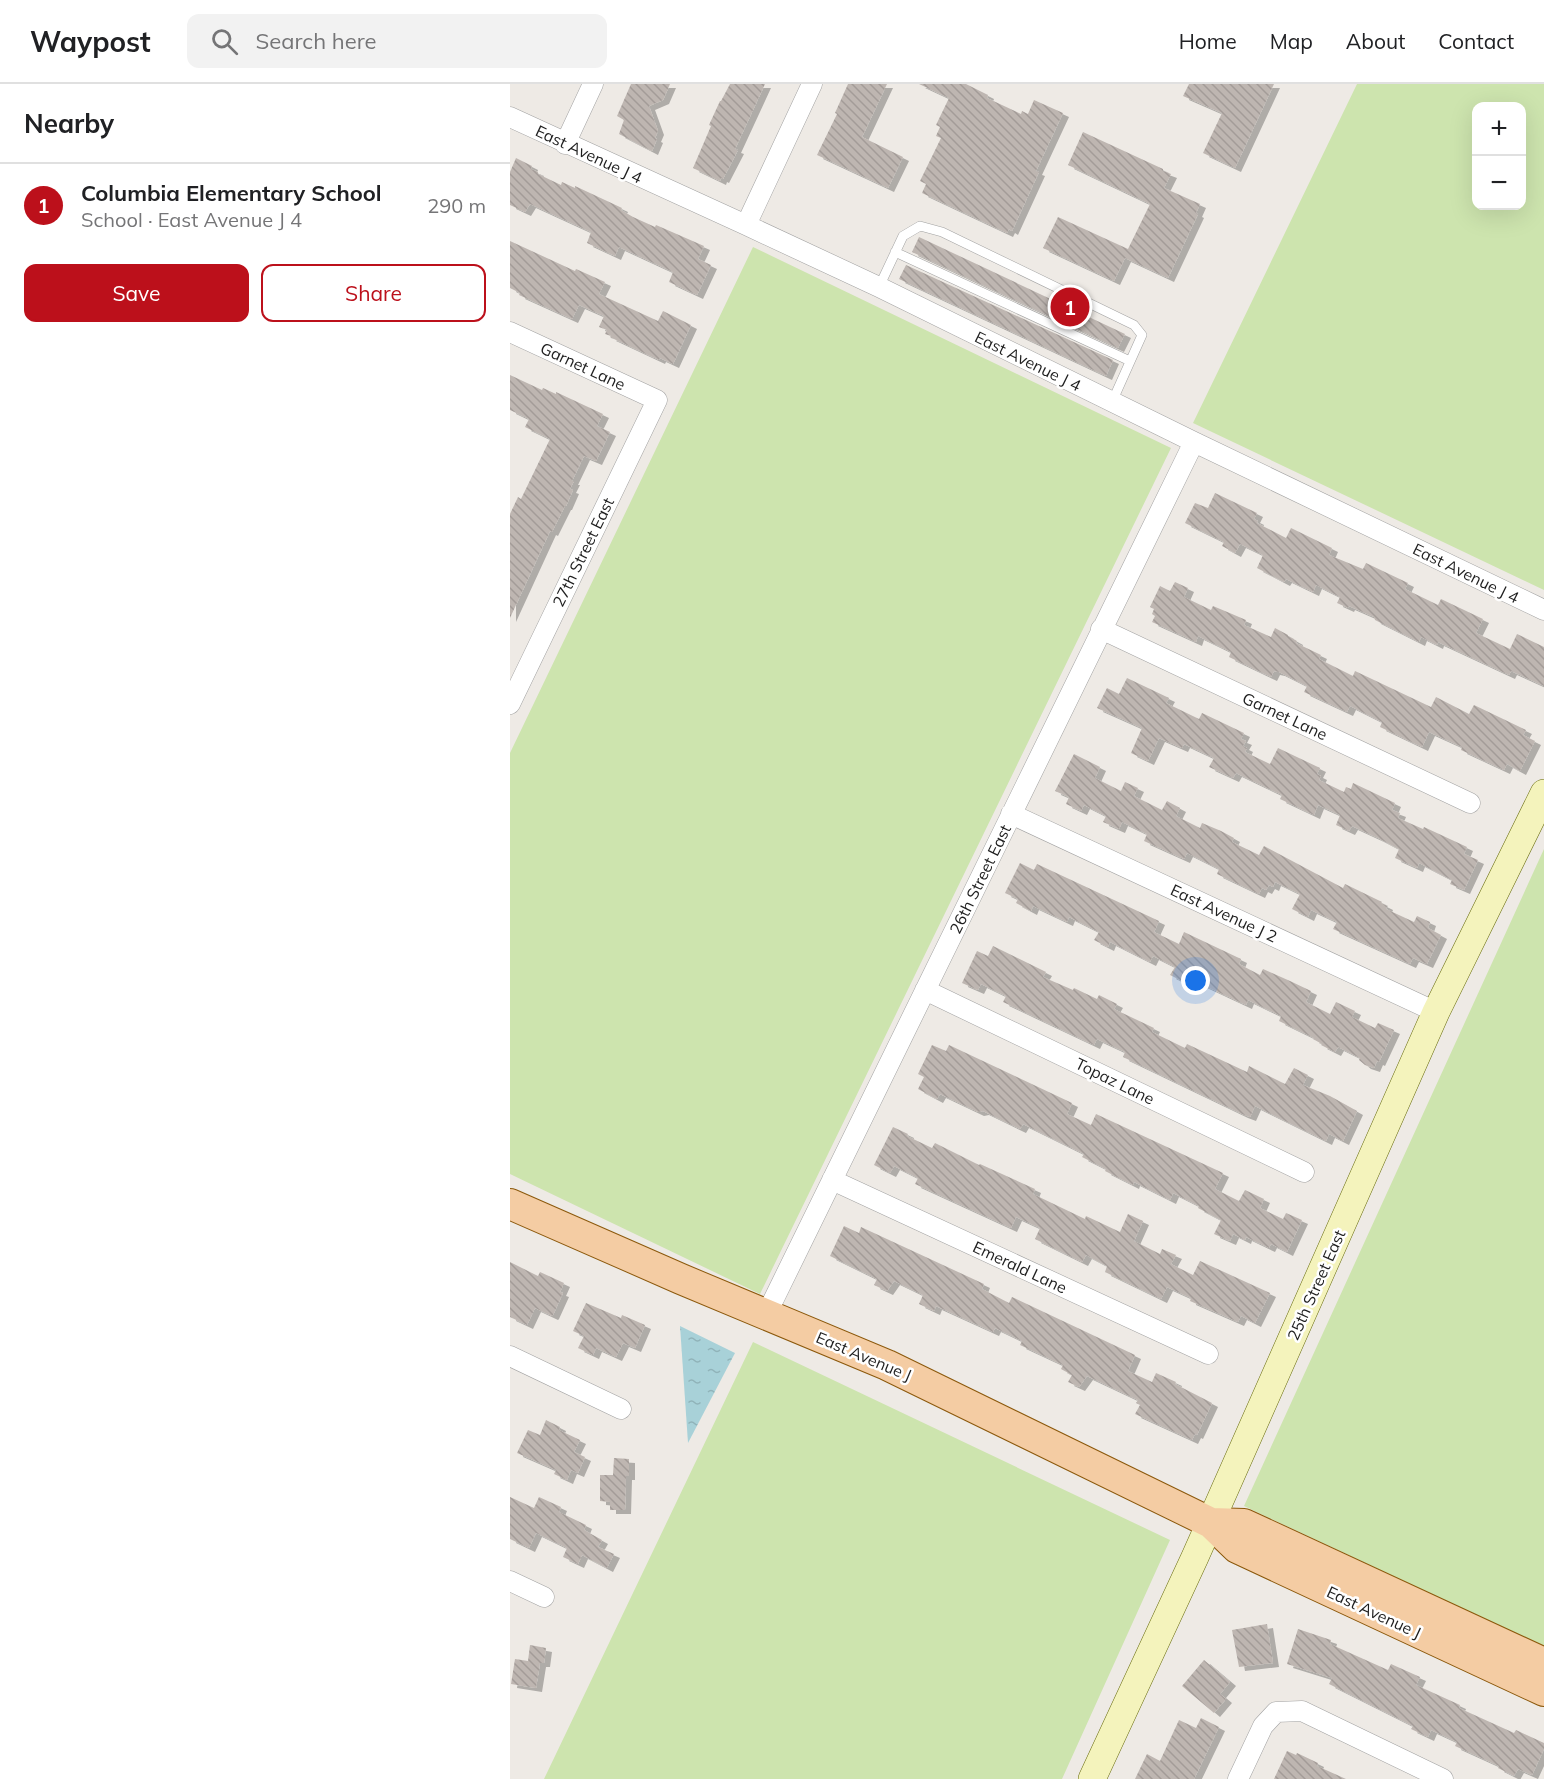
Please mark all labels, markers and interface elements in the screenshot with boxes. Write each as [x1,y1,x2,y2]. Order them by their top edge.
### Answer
search box [187,14,607,68]
text: Waypost [30,24,151,59]
icon: search [208,25,241,58]
text: Search here [256,27,377,55]
text: Home [1179,28,1237,54]
text: Map [1270,28,1313,54]
text: About [1346,28,1405,54]
text: Contact [1438,28,1514,54]
map controls [1472,102,1526,210]
button: + [1472,102,1526,156]
text: Nearby [24,107,114,140]
street label: East Avenue J 4 [532,121,646,188]
button: − [1472,156,1526,210]
text: Columbia Elementary School [81,179,382,207]
text: 1 [38,193,50,218]
text: 290 m [427,193,486,218]
text: School · East Avenue J 4 [81,207,302,232]
button: Save [24,264,249,322]
button: Share [261,264,486,322]
pin: 1 [1050,284,1090,330]
street label: East Avenue J 4 [972,327,1085,395]
street label: Garnet Lane [537,338,629,394]
street label: 27th Street East [548,494,618,610]
street label: East Avenue J 4 [1410,539,1523,607]
street label: Garnet Lane [1239,688,1331,744]
street label: 26th Street East [945,821,1015,937]
street label: East Avenue J 2 [1167,880,1281,946]
your location [1181,966,1210,995]
street label: Topaz Lane [1072,1053,1158,1109]
street label: 25th Street East [1283,1226,1350,1343]
street label: Emerald Lane [970,1236,1070,1298]
street label: East Avenue J [813,1327,915,1385]
street label: East Avenue J [1324,1581,1424,1643]

